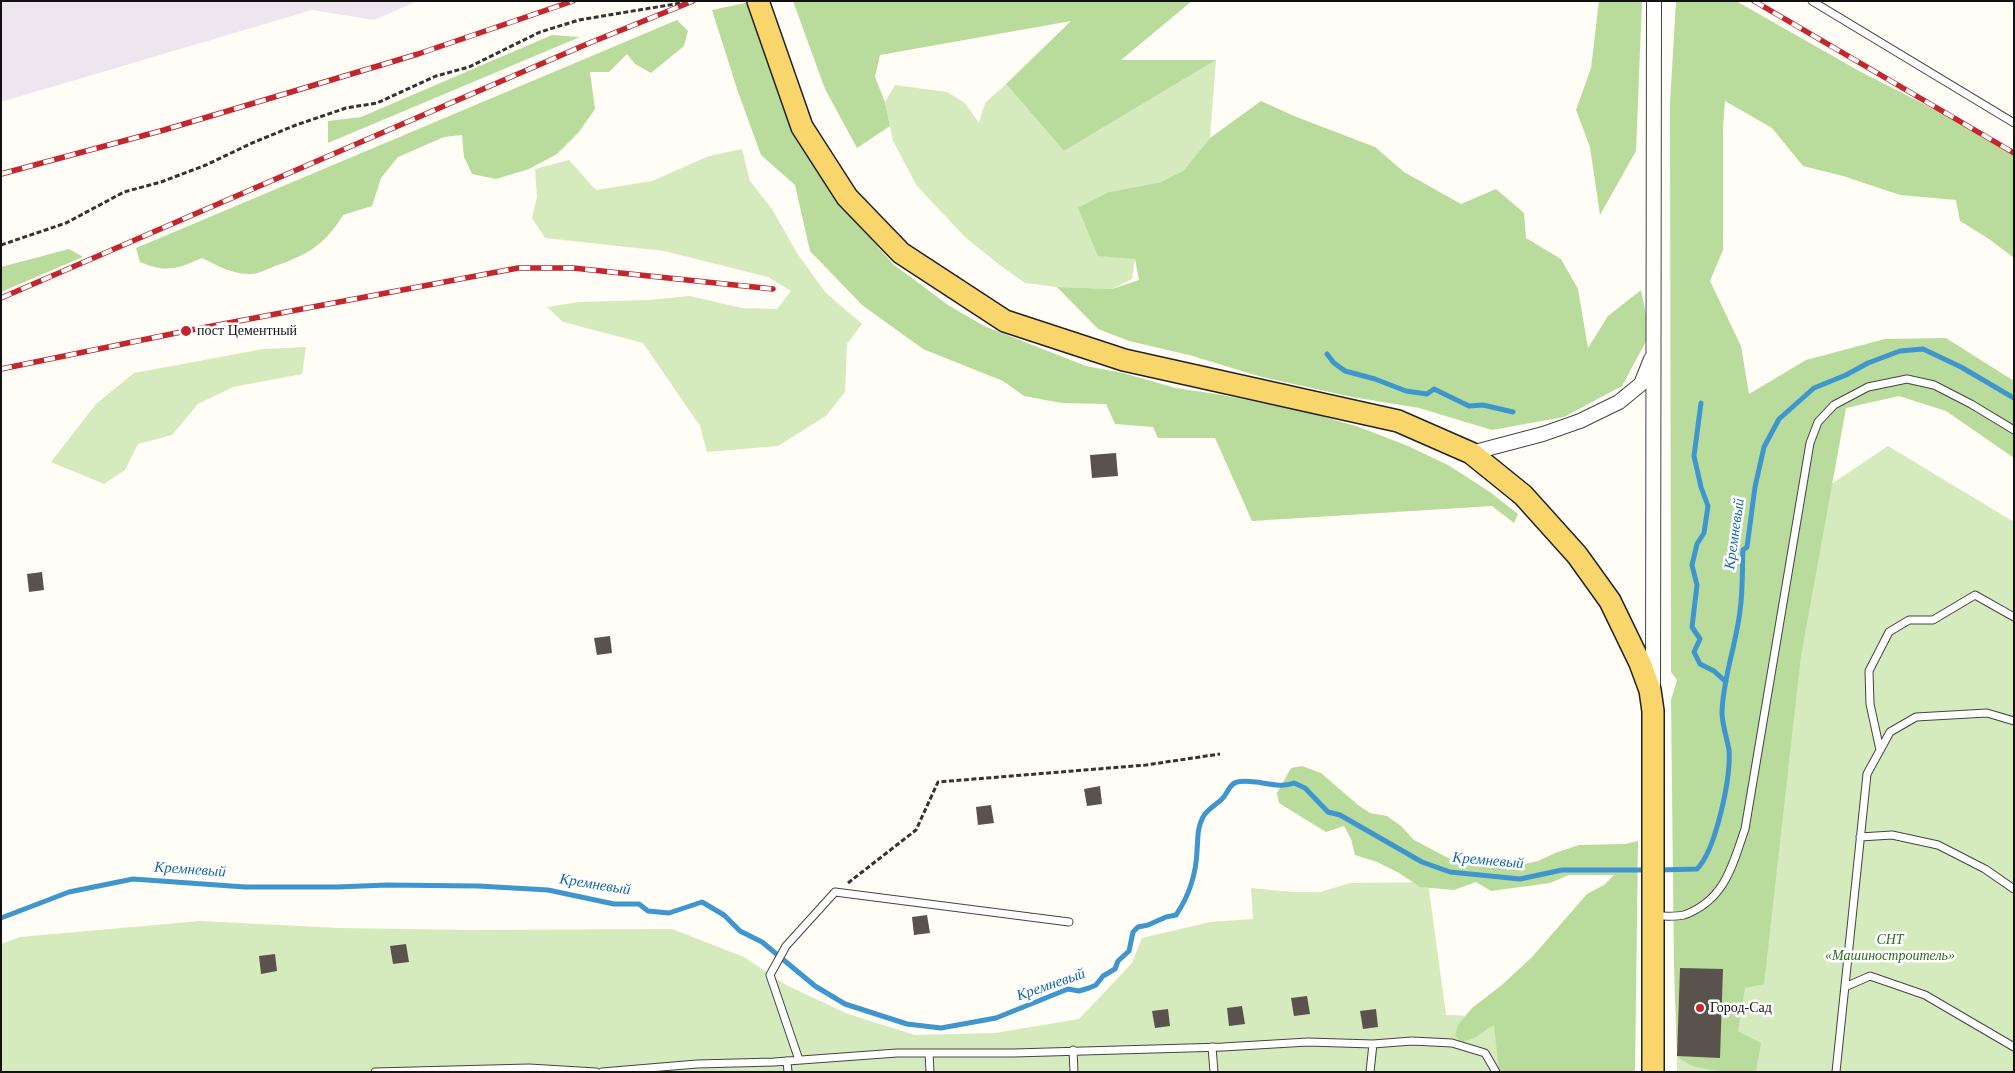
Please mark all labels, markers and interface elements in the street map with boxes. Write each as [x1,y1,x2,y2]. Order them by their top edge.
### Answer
place label: пост Цементный [197,323,297,339]
marker: пост Цементный [179,324,193,338]
water label: Кремневый [1721,497,1749,571]
water label: Кремневый [1452,849,1524,873]
water label: Кремневый [154,859,226,881]
water label: Кремневый [558,871,632,899]
park label: СНТ «Машиностроитель» [1825,932,1955,964]
water label: Кремневый [1014,965,1088,1005]
place label: Город-Сад [1710,1000,1772,1016]
marker: Город-Сад [1694,1002,1706,1014]

